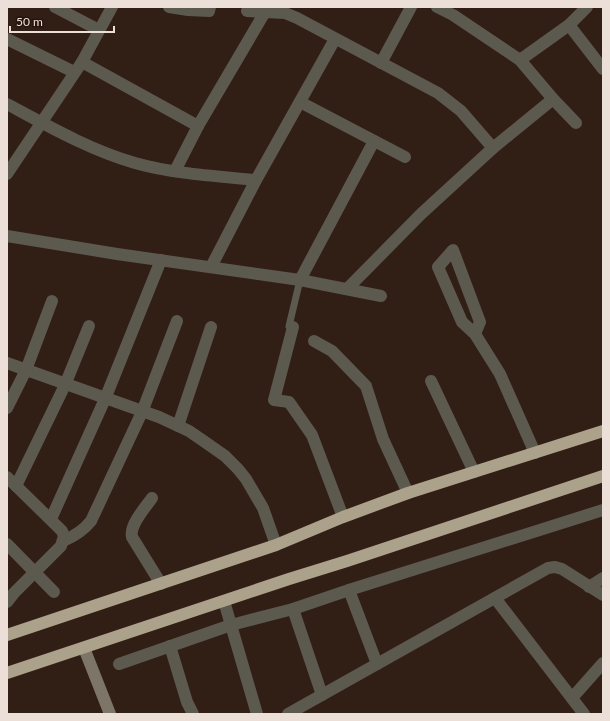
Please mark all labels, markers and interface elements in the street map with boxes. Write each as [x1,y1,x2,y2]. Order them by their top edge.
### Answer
scale bar [10,8,114,34]
text: 50 m [16,14,43,29]

